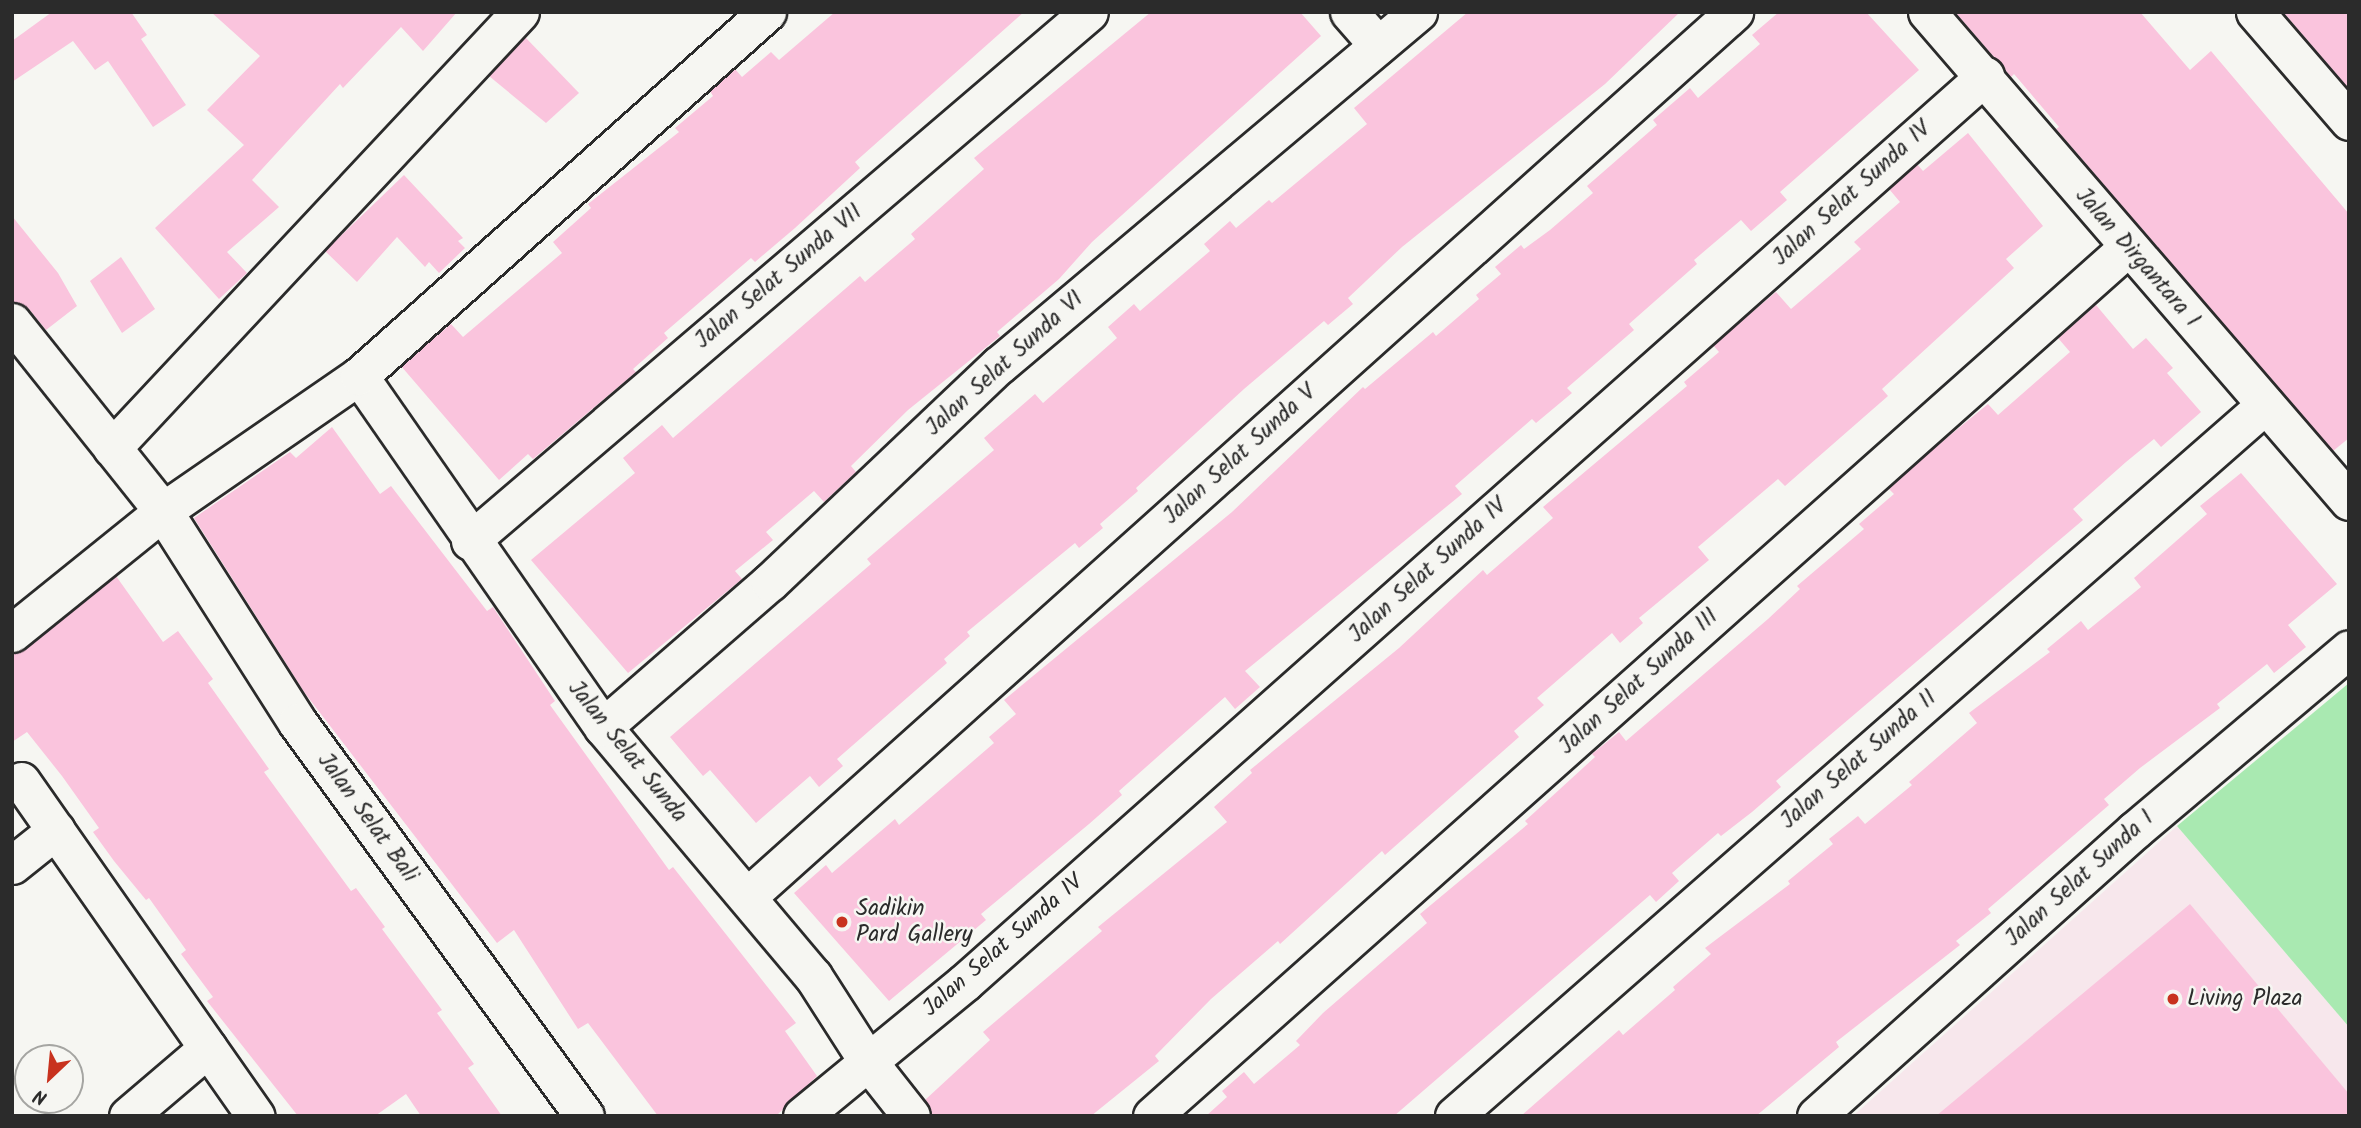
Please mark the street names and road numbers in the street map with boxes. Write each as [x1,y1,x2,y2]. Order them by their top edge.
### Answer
street label: Jalan Selat Sunda IV [1767,116,1937,272]
street label: Jalan Dirgantara I [2069,183,2205,333]
street label: Jalan Selat Sunda VII [690,199,868,355]
street label: Jalan Selat Sunda VI [920,286,1090,442]
street label: Jalan Selat Sunda V [1158,379,1322,531]
street label: Jalan Selat Sunda IV [1343,493,1513,649]
street label: Jalan Selat Sunda III [1554,603,1724,761]
street label: Jalan Selat Sunda [561,676,693,828]
street label: Jalan Selat Sunda II [1775,685,1943,835]
street label: Jalan Selat Bali [311,748,423,888]
street label: Jalan Selat Sunda I [2000,805,2160,953]
street label: Jalan Selat Sunda IV [917,869,1089,1023]

